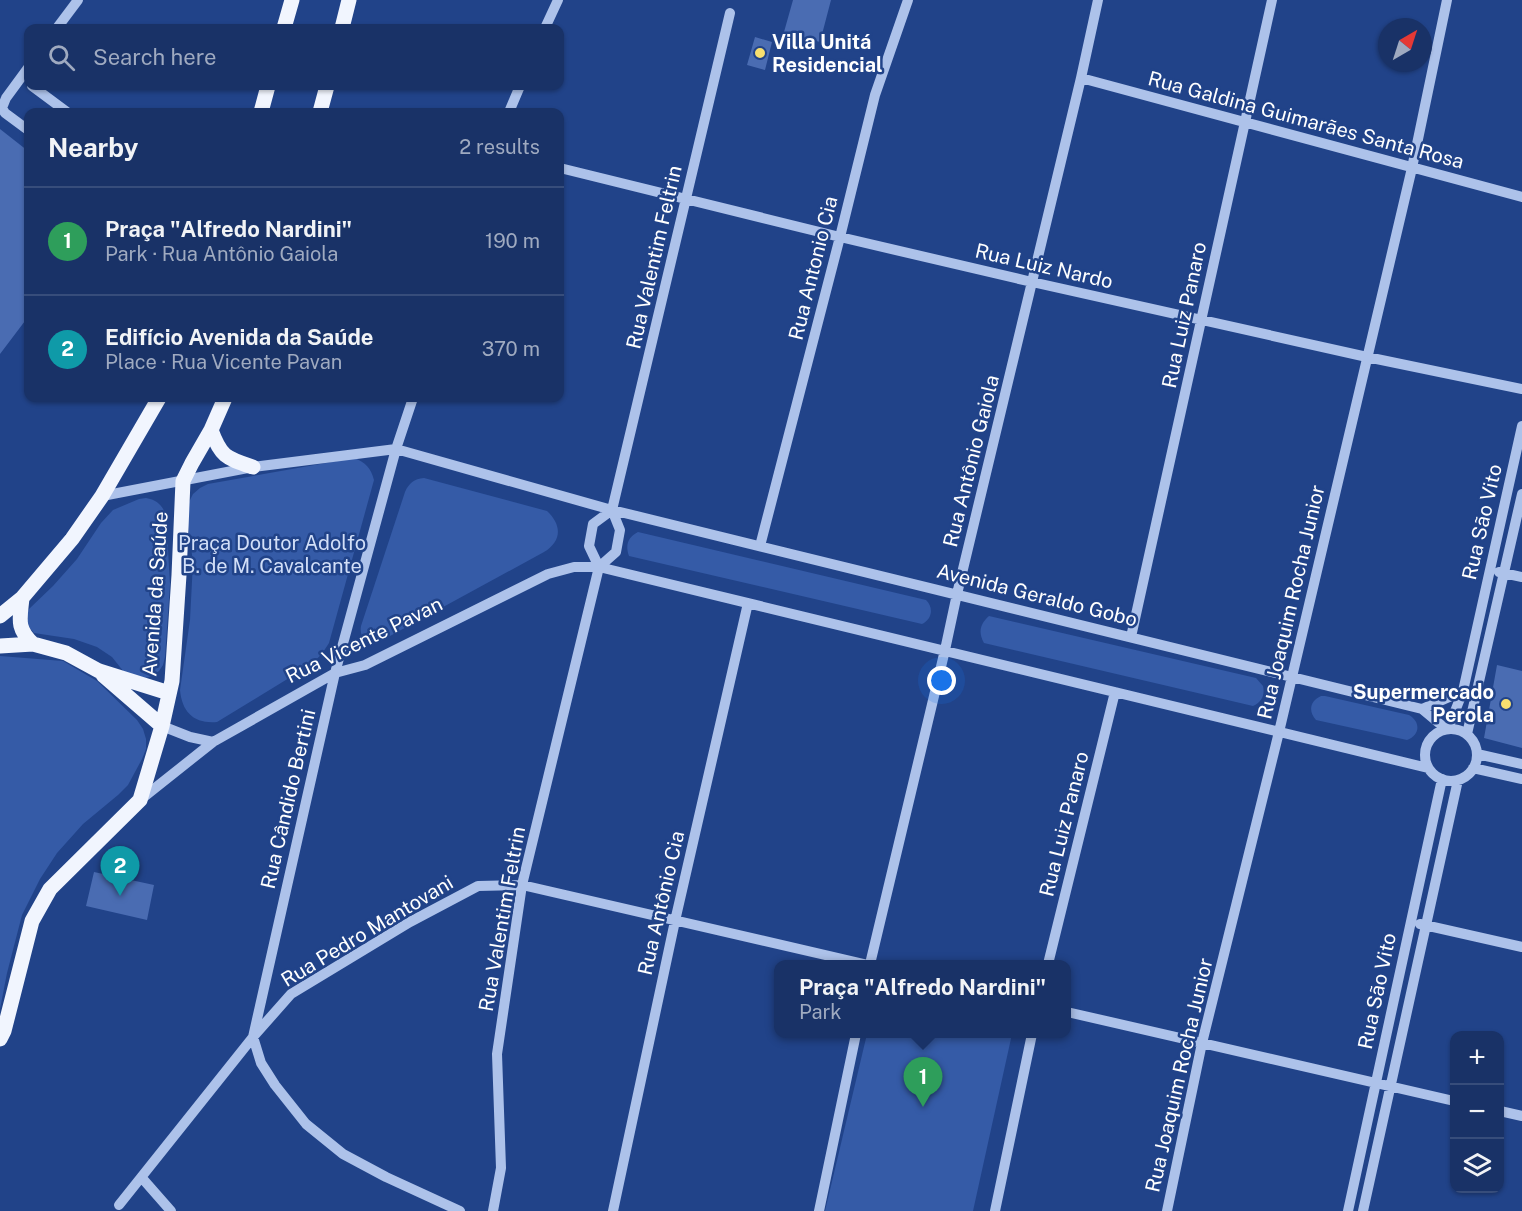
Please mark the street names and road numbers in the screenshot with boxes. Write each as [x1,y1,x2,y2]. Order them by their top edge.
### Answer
street label: Rua Galdina Guimarães Santa Rosa [1145,66,1467,174]
street label: Rua Valentim Feltrin [621,163,687,351]
street label: Rua Antonio Cia [784,194,842,342]
street label: Rua Luiz Nardo [973,238,1115,294]
street label: Rua Luiz Panaro [1157,240,1211,390]
street label: Rua Antônio Gaiola [938,372,1004,550]
street label: Rua São Vito [1457,462,1507,582]
street label: Rua Joaquim Rocha Junior [1252,482,1330,721]
street label: Avenida da Saúde [137,511,173,677]
street label: Avenida Geraldo Gobo [934,558,1140,632]
street label: Rua Vicente Pavan [282,592,446,688]
street label: Rua Cândido Bertini [256,707,320,891]
street label: Rua Luiz Panaro [1034,749,1094,899]
street label: Rua Valentim Feltrin [474,825,530,1013]
street label: Rua Antônio Cia [633,829,689,977]
street label: Rua Pedro Mantovani [277,870,457,992]
street label: Rua São Vito [1353,931,1401,1051]
street label: Rua Joaquim Rocha Junior [1140,955,1218,1194]

